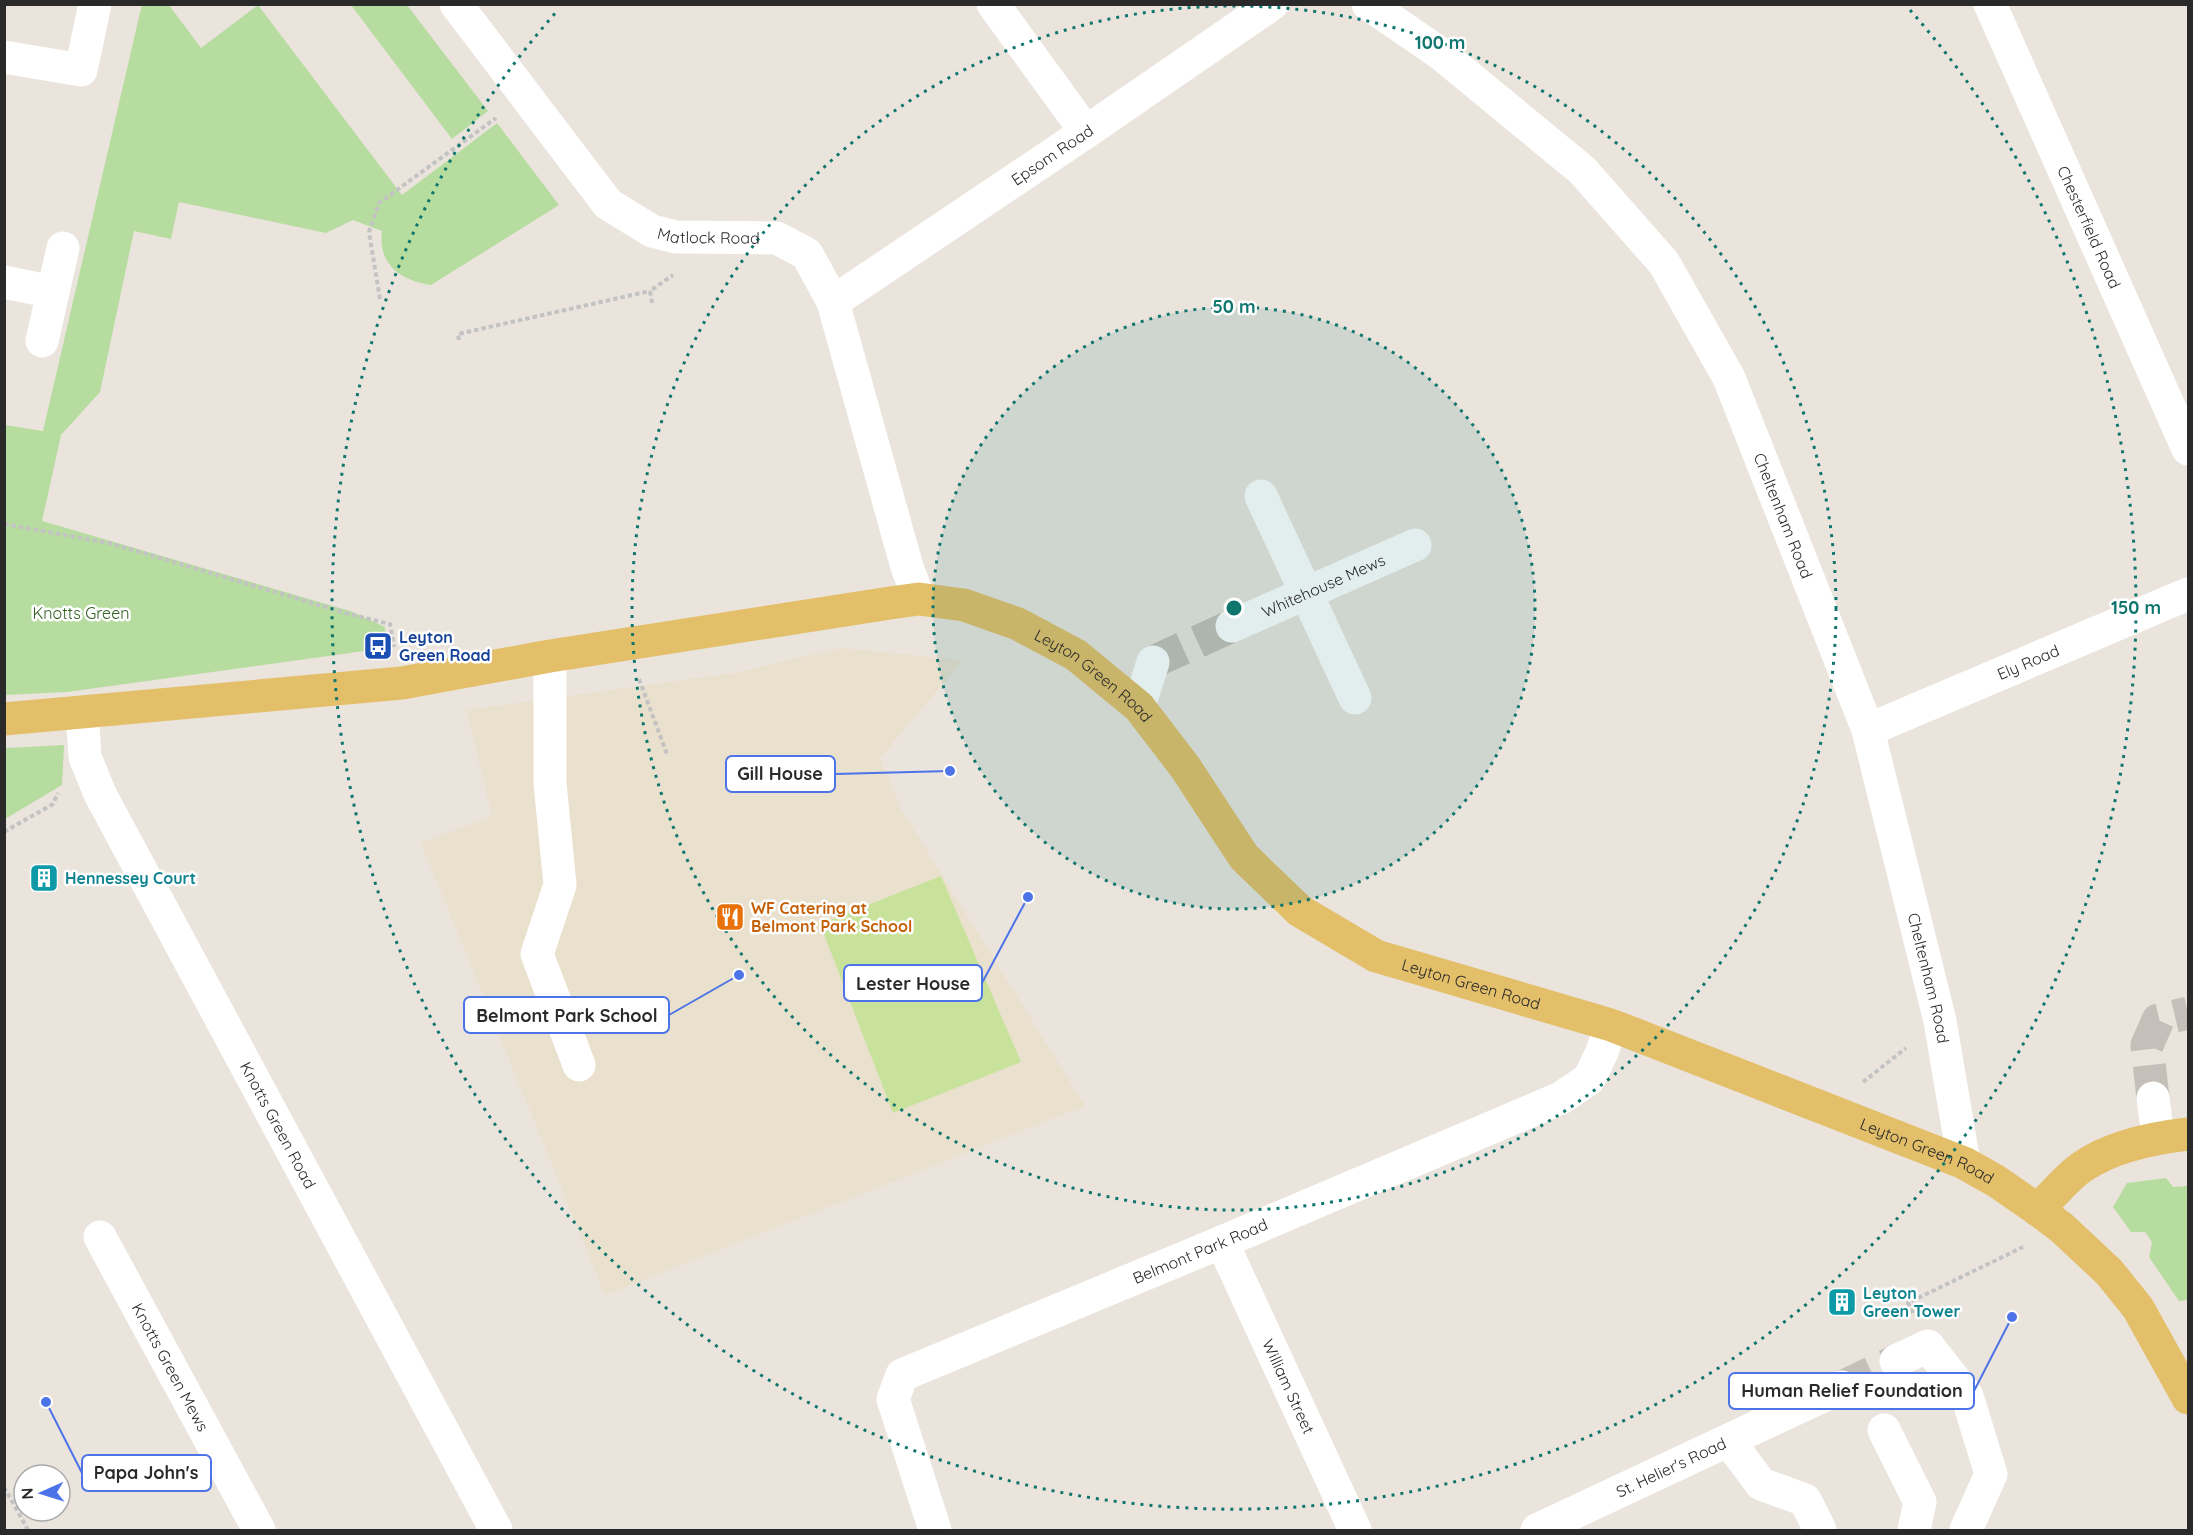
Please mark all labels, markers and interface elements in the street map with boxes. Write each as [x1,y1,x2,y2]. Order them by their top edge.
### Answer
text: 100 m [1415,31,1465,54]
street label: Epsom Road [1007,120,1097,189]
street label: Chesterfield Road [2053,162,2125,291]
street label: Matlock Road [655,223,760,248]
text: 50 m [1212,295,1256,318]
street label: Cheltenham Road [1750,450,1817,581]
street label: Whitehouse Mews [1259,549,1388,622]
text: 150 m [2111,596,2161,619]
centre of rings [1224,598,1244,618]
park label: Knotts Green [33,603,129,623]
street label: Leyton Green Road [1031,625,1157,726]
place label: Leyton Green Road [399,627,491,665]
bus stop icon: Leyton Green Road [362,630,394,662]
street label: Ely Road [1994,640,2062,684]
callout: Gill House [726,756,835,792]
text: Gill House [737,762,823,785]
building icon: Hennessey Court [28,862,60,894]
place label: Hennessey Court [65,868,196,888]
place label: WF Catering at Belmont Park School [751,898,912,936]
restaurant icon: WF Catering at Belmont Park School [714,901,746,933]
street label: Cheltenham Road [1904,911,1954,1045]
street label: Leyton Green Road [1399,954,1543,1014]
callout: Lester House [844,965,982,1001]
text: Lester House [856,972,970,995]
callout: Belmont Park School [464,997,669,1033]
text: Belmont Park School [476,1004,658,1027]
street label: Knotts Green Road [236,1058,320,1192]
street label: Leyton Green Road [1857,1113,1998,1188]
street label: Belmont Park Road [1130,1214,1271,1288]
place label: Leyton Green Tower [1863,1283,1960,1321]
building icon: Leyton Green Tower [1826,1286,1858,1318]
street label: Knotts Green Mews [128,1299,214,1435]
street label: William Street [1258,1336,1319,1437]
callout: Human Relief Foundation [1729,1373,1974,1409]
text: Human Relief Foundation [1741,1379,1963,1402]
street label: St. Helier's Road [1613,1433,1729,1502]
callout: Papa John's [82,1455,211,1491]
text: Papa John's [94,1461,199,1484]
north arrow [12,1463,72,1523]
text: N [17,1487,37,1500]

